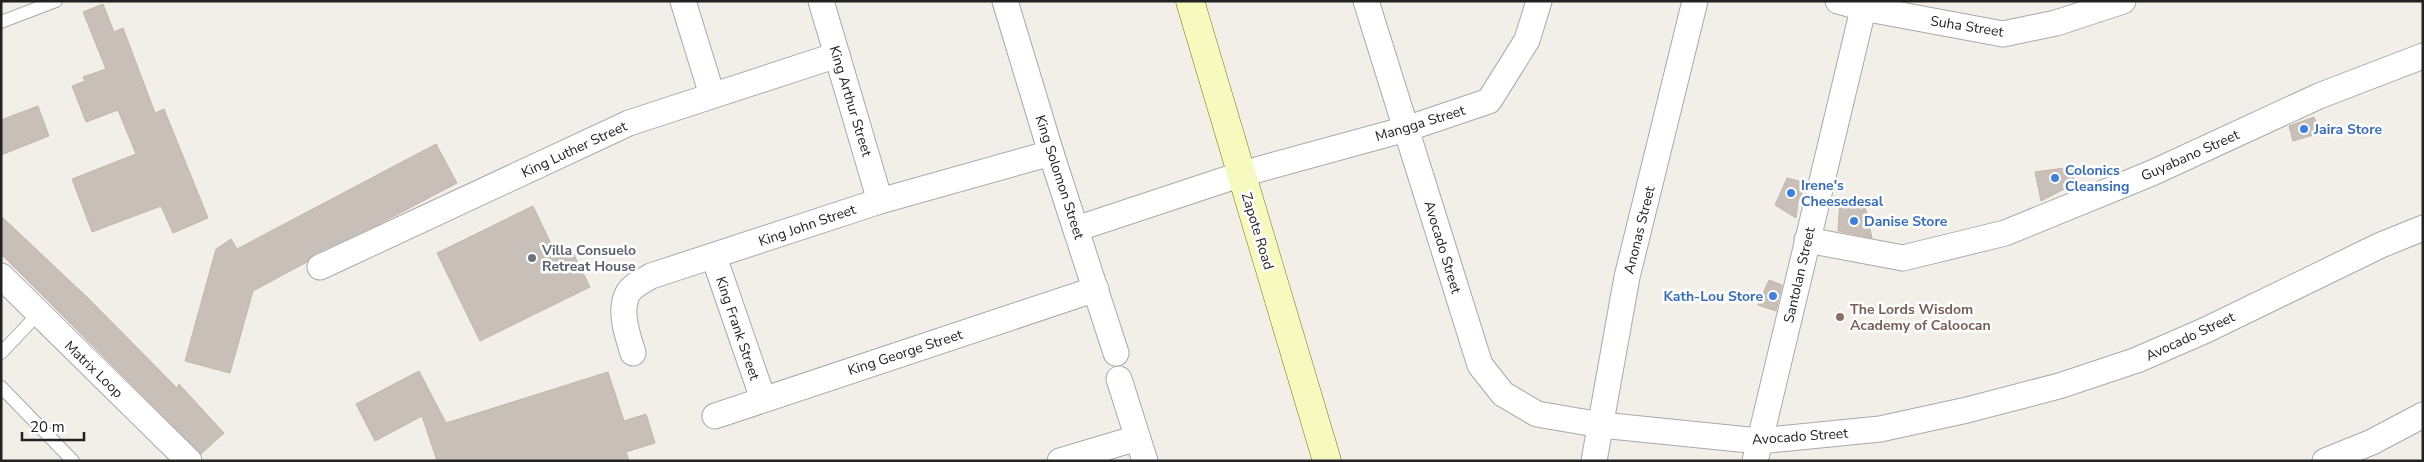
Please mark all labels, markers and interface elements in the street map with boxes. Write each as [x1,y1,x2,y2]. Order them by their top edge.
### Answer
street label: Suha Street [1929,11,2005,42]
street label: King Arthur Street [825,43,876,159]
street label: Mangga Street [1373,101,1467,146]
street label: King Solomon Street [1030,113,1089,242]
street label: King Luther Street [518,117,630,182]
place label: Jaira Store [2313,120,2383,139]
marker: Jaira Store [2298,123,2310,135]
street label: Guyabano Street [2138,125,2242,186]
place label: Colonics Cleansing [2065,161,2129,196]
marker: Colonics Cleansing [2049,172,2061,184]
place label: Irene's Cheesedesal [1801,176,1884,211]
street label: Anonas Street [1619,184,1660,276]
marker: Irene's Cheesedesal [1785,187,1797,199]
street label: Zapote Road [1237,190,1278,272]
street label: Avocado Street [1419,198,1466,296]
street label: King John Street [756,200,858,251]
place label: Danise Store [1864,212,1948,231]
marker: Danise Store [1848,215,1860,227]
street label: Santolan Street [1779,225,1820,325]
place label: Villa Consuelo Retreat House [541,241,636,276]
marker: Villa Consuelo Retreat House [526,252,538,264]
street label: King Frank Street [711,274,764,383]
place label: Kath-Lou Store [1664,287,1763,306]
marker: Kath-Lou Store [1767,290,1779,302]
place label: The Lords Wisdom Academy of Caloocan [1850,300,1991,335]
street label: Avocado Street [2143,307,2238,365]
marker: The Lords Wisdom Academy of Caloocan [1834,311,1846,323]
street label: King George Street [845,325,965,380]
street label: Matrix Loop [60,337,127,402]
scale bar [22,410,85,442]
text: 20 m [30,417,65,437]
street label: Avocado Street [1751,424,1849,449]

